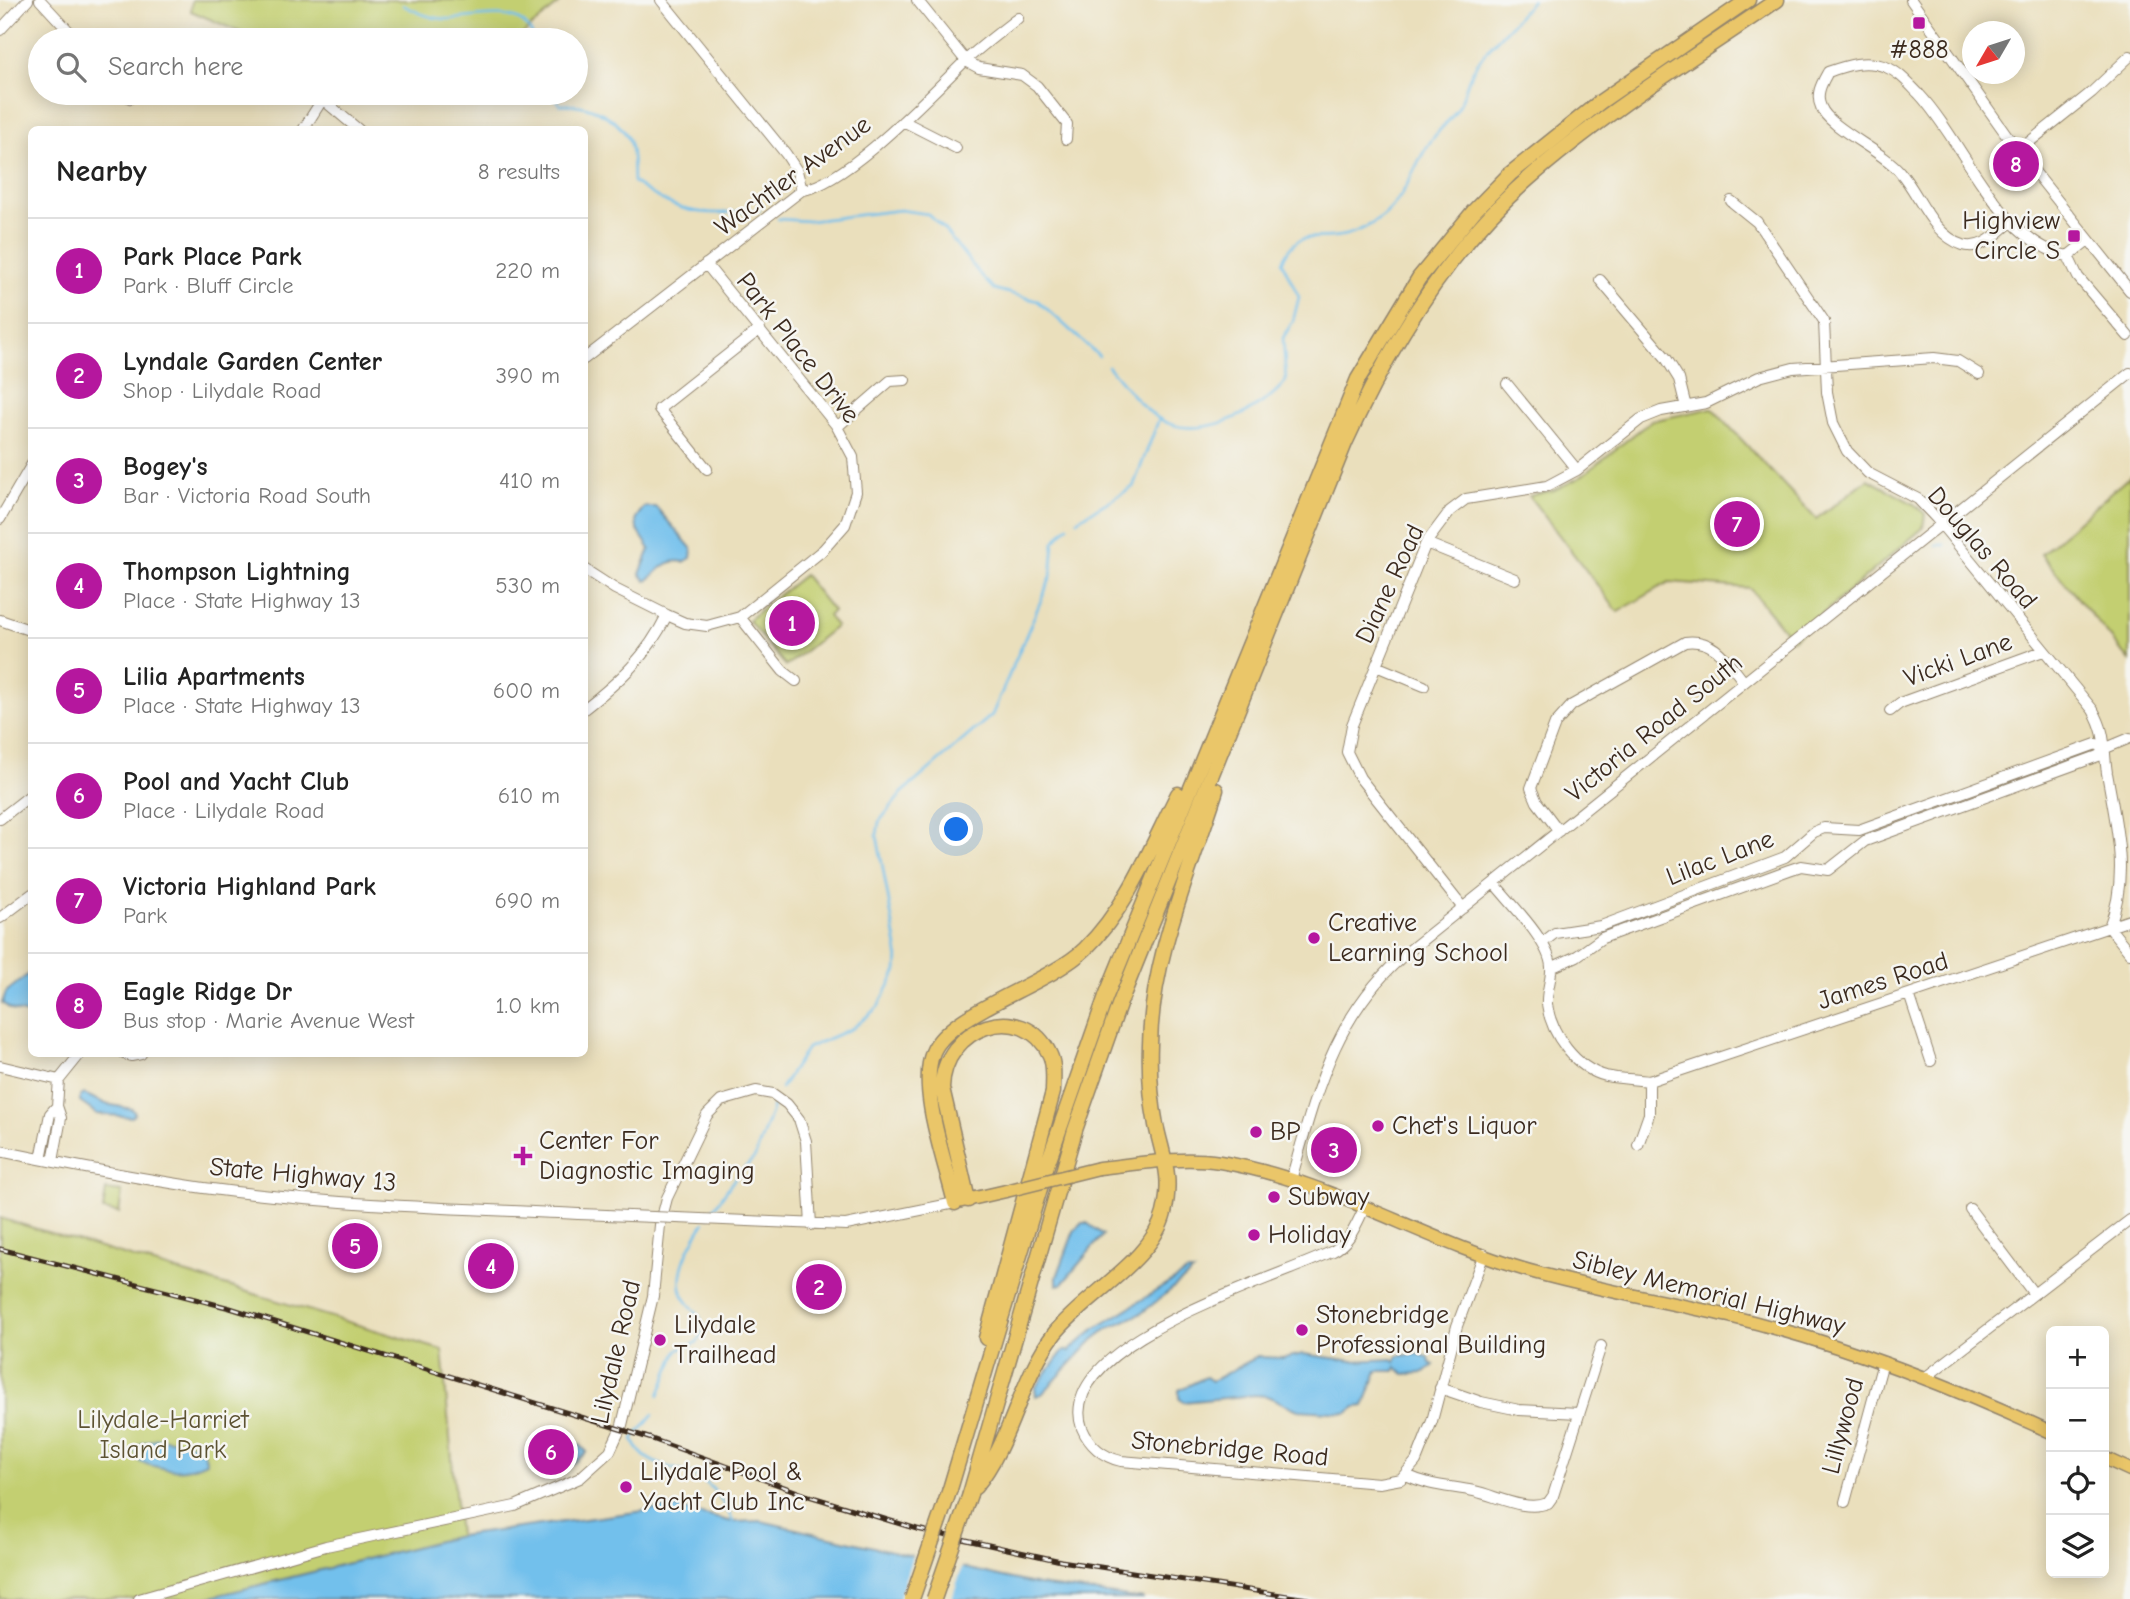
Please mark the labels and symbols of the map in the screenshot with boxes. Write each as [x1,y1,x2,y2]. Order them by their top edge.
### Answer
marker: #888 [1911,15,1927,31]
north arrow [1962,21,2025,84]
place label: #888 [1889,35,1949,65]
street label: Wachtler Avenue [709,109,877,243]
pin: 8 [1993,138,2039,190]
place label: Highview Circle S [1962,206,2060,266]
marker: Highview Circle S [2066,228,2082,244]
street label: Park Place Drive [730,267,866,429]
street label: Douglas Road [1921,481,2043,615]
pin: 7 [1714,498,1760,550]
street label: Diane Road [1349,520,1431,648]
pin: 1 [769,597,815,649]
street label: Vicki Lane [1900,627,2016,693]
street label: Victoria Road South [1560,648,1748,808]
your location [939,812,973,846]
street label: Lilac Lane [1662,824,1778,892]
place label: Creative Learning School [1328,908,1508,968]
marker: Creative Learning School [1306,930,1322,946]
street label: James Road [1814,946,1952,1016]
place label: Chet's Liquor [1392,1111,1537,1141]
place label: BP [1270,1117,1301,1147]
marker: Chet's Liquor [1370,1118,1386,1134]
marker: BP [1248,1124,1264,1140]
pin: 3 [1311,1124,1357,1176]
place label: Center For Diagnostic Imaging [539,1126,755,1186]
marker: Center For Diagnostic Imaging [513,1146,533,1166]
street label: State Highway 13 [208,1152,398,1198]
place label: Subway [1288,1182,1370,1212]
marker: Subway [1266,1189,1282,1205]
pin: 5 [332,1220,378,1272]
place label: Holiday [1268,1220,1351,1250]
marker: Holiday [1246,1227,1262,1243]
pin: 4 [468,1240,514,1292]
street label: Sibley Memorial Highway [1570,1245,1849,1341]
pin: 2 [796,1261,842,1313]
street label: Lilydale Road [585,1277,647,1427]
place label: Stonebridge Professional Building [1316,1300,1546,1360]
place label: Lilydale Trailhead [674,1310,777,1370]
marker: Stonebridge Professional Building [1294,1322,1310,1338]
marker: Lilydale Trailhead [652,1332,668,1348]
street label: Lillywood [1816,1375,1870,1477]
park label: Lilydale-Harriet Island Park [77,1405,250,1465]
street label: Stonebridge Road [1130,1425,1330,1473]
pin: 6 [528,1426,574,1478]
place label: Lilydale Pool & Yacht Club Inc [640,1457,805,1517]
marker: Lilydale Pool & Yacht Club Inc [618,1479,634,1495]

